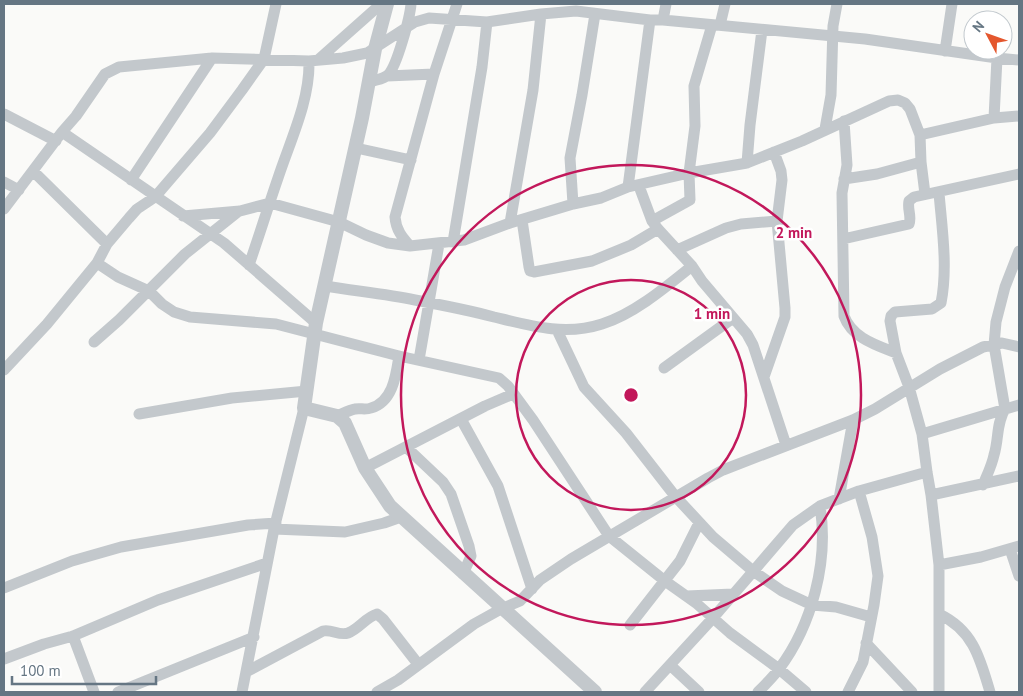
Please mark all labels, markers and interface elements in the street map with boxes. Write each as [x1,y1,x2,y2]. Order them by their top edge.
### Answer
north arrow [963,10,1013,60]
text: N [968,17,988,36]
text: 2 min [776,223,812,242]
text: 1 min [694,304,730,323]
centre of rings [622,386,640,404]
scale bar [12,654,156,686]
text: 100 m [20,661,61,680]

